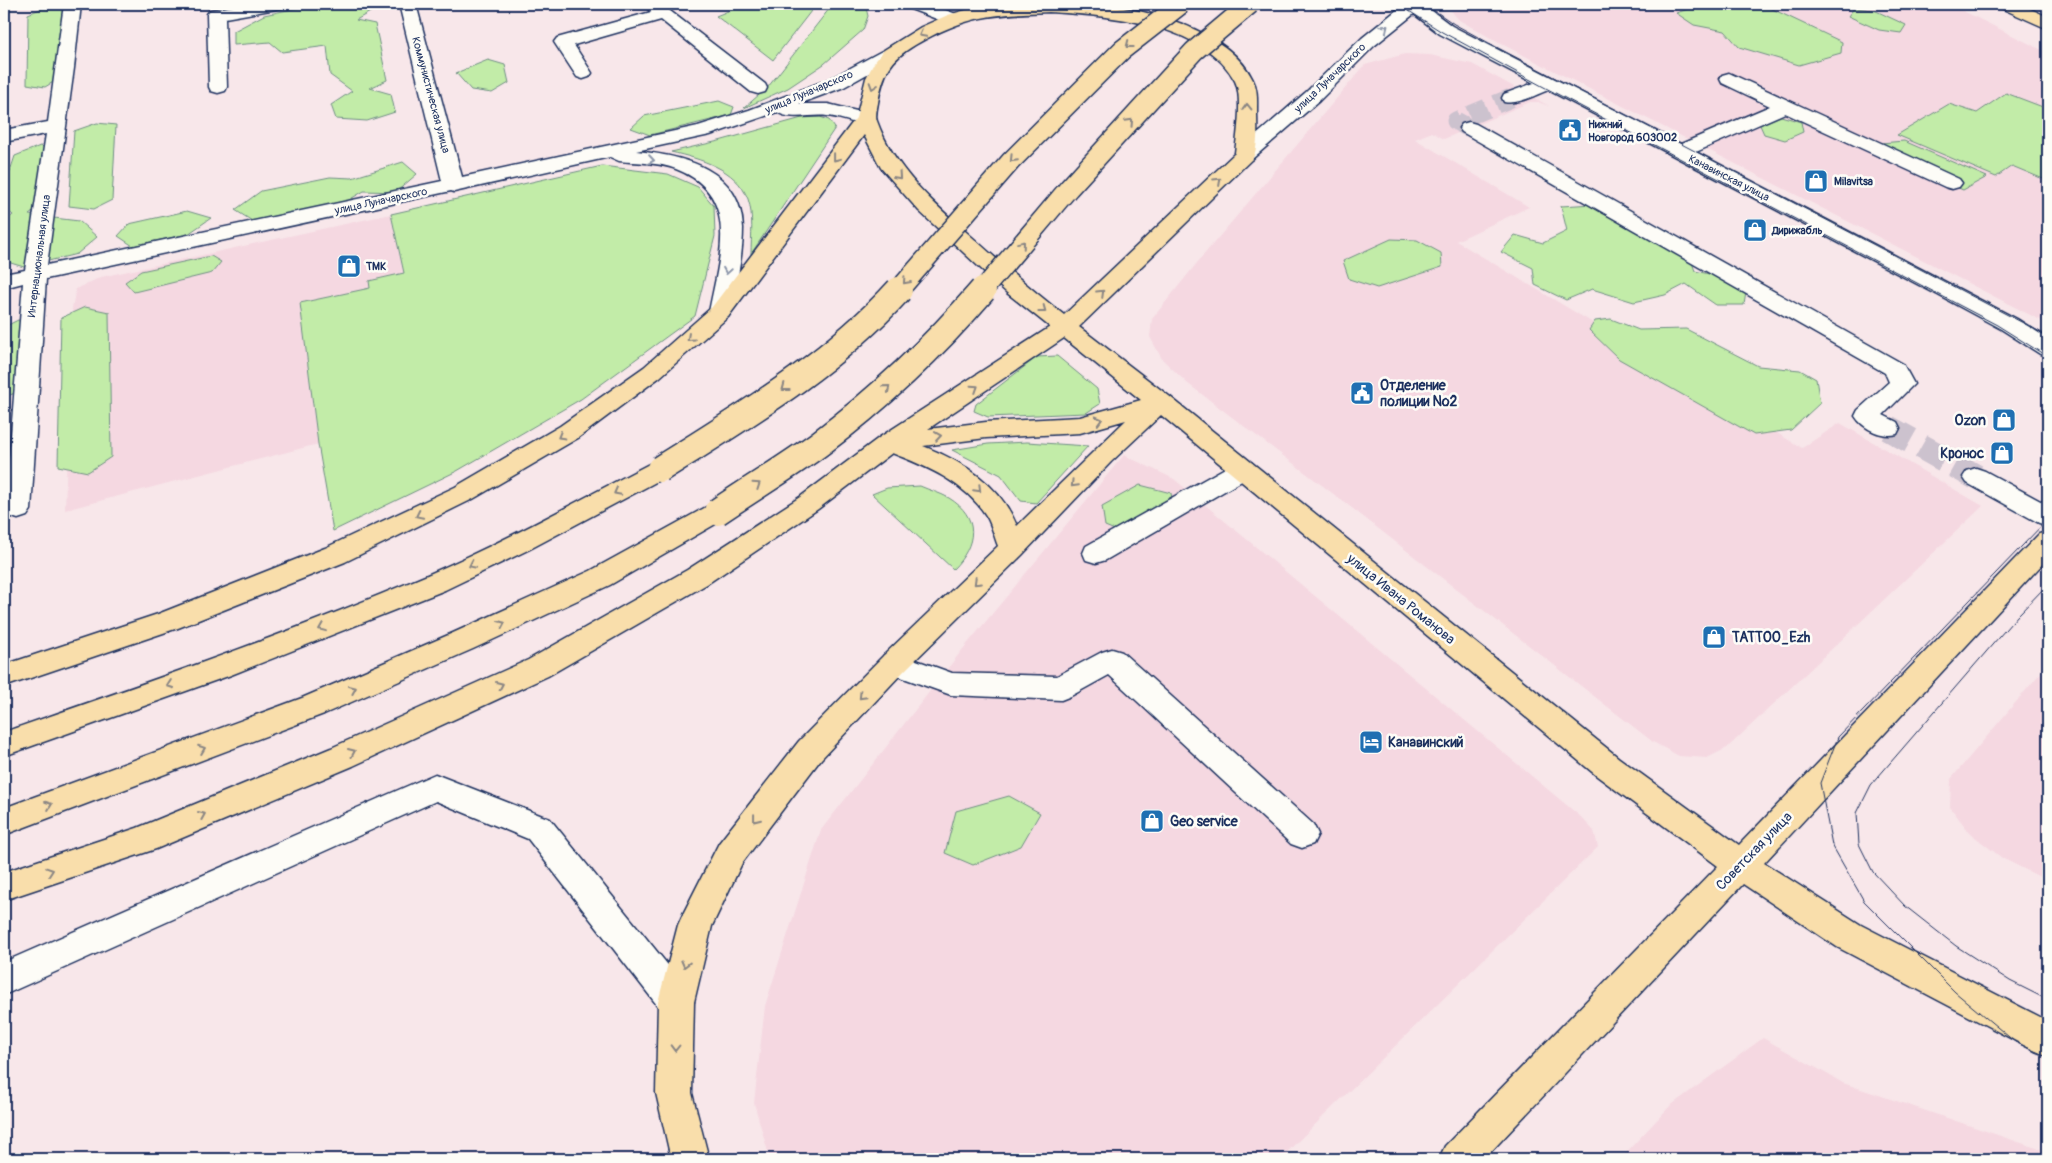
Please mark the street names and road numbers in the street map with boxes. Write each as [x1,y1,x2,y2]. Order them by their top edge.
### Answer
street label: Коммунистическая улица [409,35,453,155]
street label: улица Луначарского [1291,40,1369,116]
street label: улица Луначарского [762,68,855,117]
street label: Канавинская улица [1686,152,1772,204]
street label: улица Луначарского [333,185,429,217]
street label: Интернациональная улица [25,194,53,318]
street label: улица Ивана Романова [1343,549,1459,648]
street label: Советская улица [1712,808,1796,894]

